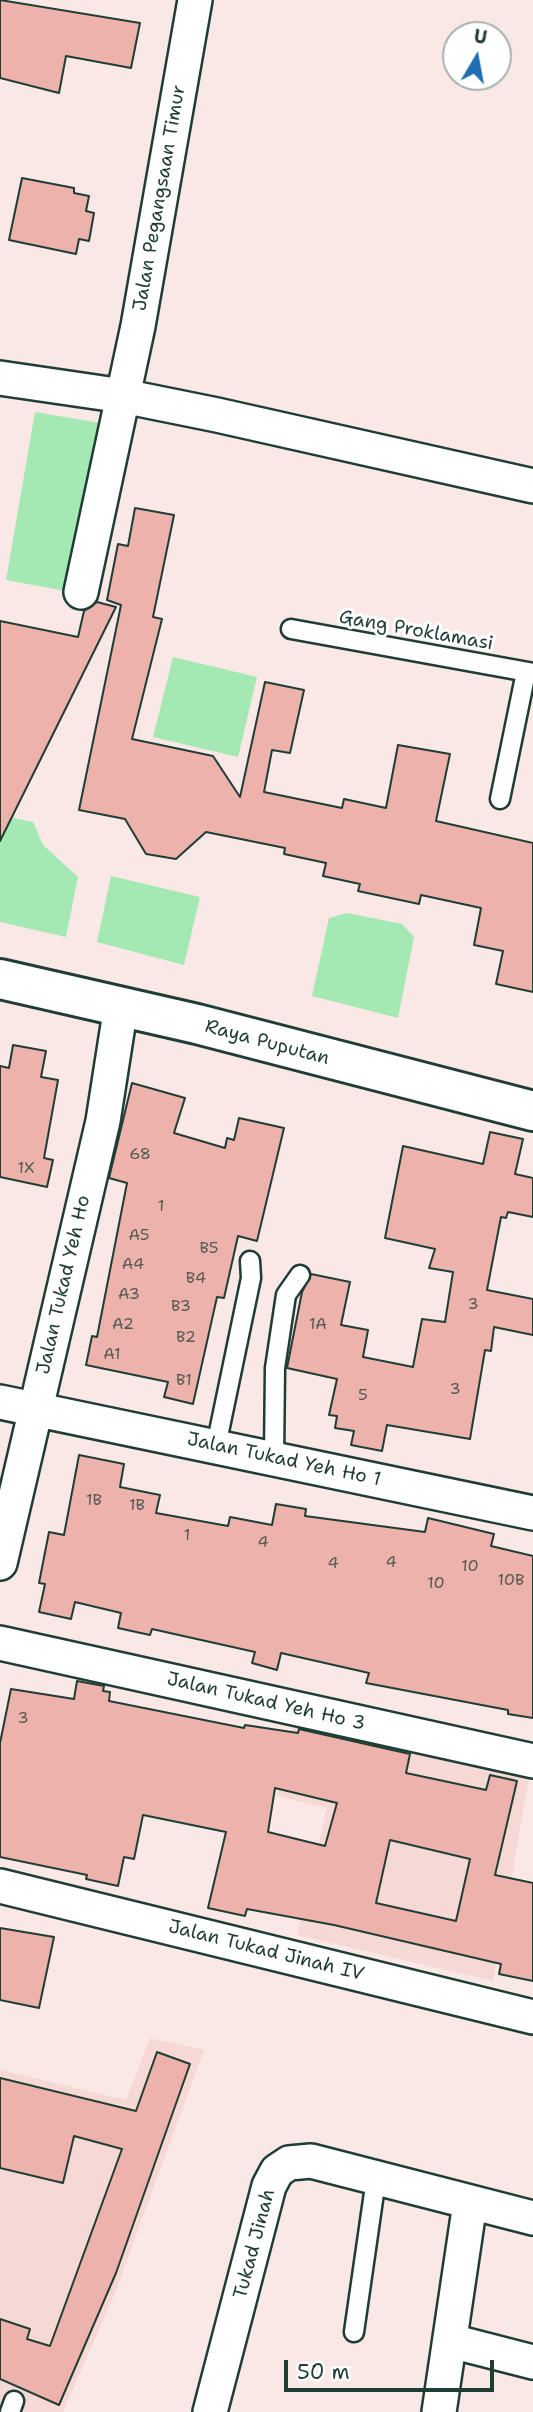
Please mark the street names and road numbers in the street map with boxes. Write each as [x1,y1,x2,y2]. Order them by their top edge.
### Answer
street label: Jalan Pegangsaan Timur [129,83,191,313]
street label: Gang Proklamasi [337,606,495,656]
street label: Raya Puputan [202,1015,332,1071]
street label: Jalan Tukad Yeh Ho [32,1193,96,1377]
street label: Jalan Tukad Yeh Ho 1 [185,1428,383,1492]
street label: Jalan Tukad Yeh Ho 3 [165,1668,367,1736]
street label: Jalan Tukad Jinah IV [166,1916,366,1986]
street label: Tukad Jinah [229,2187,281,2301]

